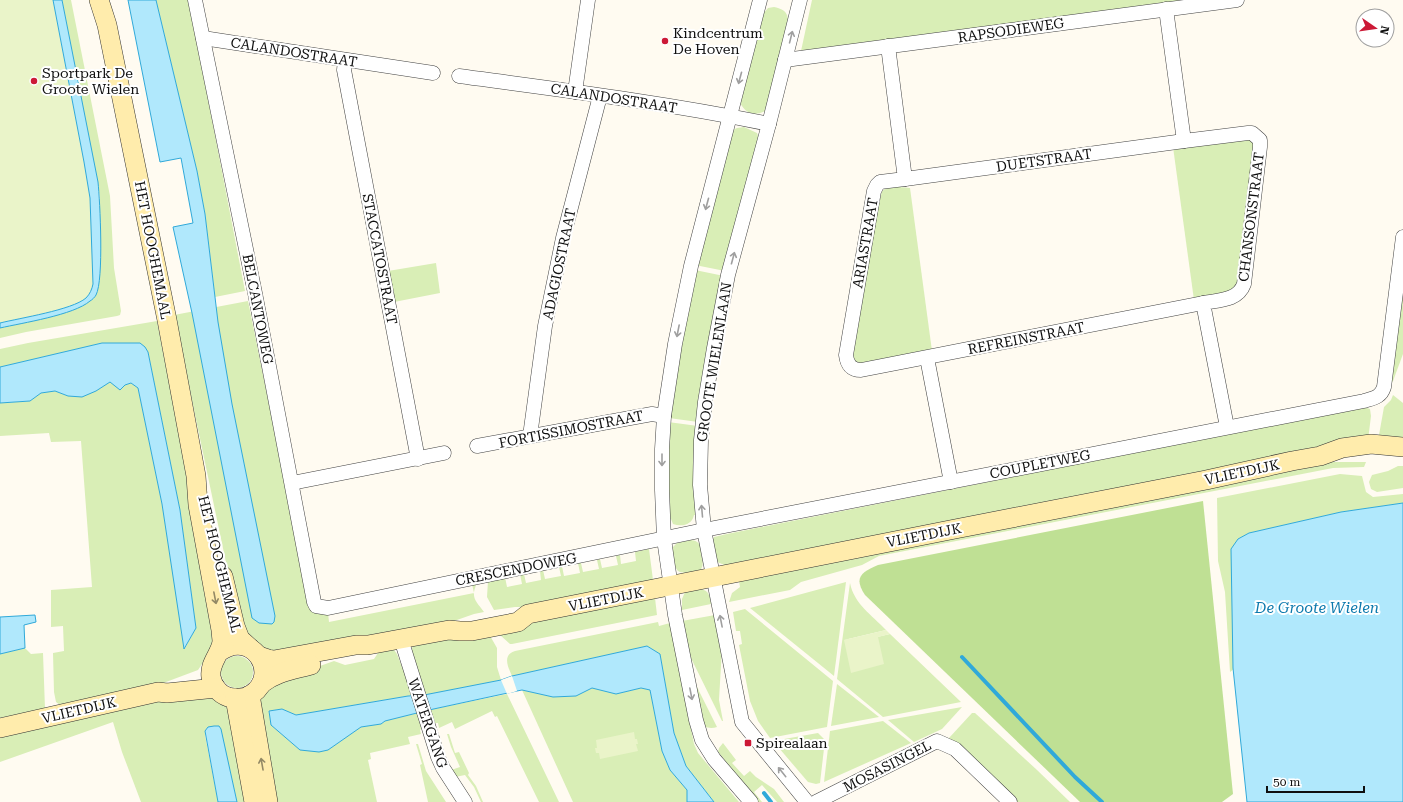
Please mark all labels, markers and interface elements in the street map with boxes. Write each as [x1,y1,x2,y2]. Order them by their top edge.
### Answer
north arrow [1355,8,1395,48]
street label: RAPSODIEWEG [957,15,1065,45]
place label: Kindcentrum De Hoven [673,25,763,57]
text: N [1377,25,1392,36]
one-way arrow [788,31,795,44]
street label: CALANDOSTRAAT [230,34,358,70]
marker: Kindcentrum De Hoven [660,36,670,46]
place label: Sportpark De Groote Wielen [42,65,139,97]
one-way arrow [736,72,743,85]
marker: Sportpark De Groote Wielen [29,76,39,86]
street label: CALANDOSTRAAT [550,80,678,116]
street label: DUETSTRAAT [995,145,1093,175]
street label: CHANSONSTRAAT [1235,151,1267,283]
street label: HET HOOGHEMAAL [132,179,174,321]
street label: STACCATOSTRAAT [359,192,401,326]
one-way arrow [703,197,710,210]
street label: ARIASTRAAT [849,197,881,289]
street label: ADAGIOSTRAAT [539,207,579,321]
one-way arrow [730,252,737,265]
street label: BELCANTOWEG [239,253,277,366]
street label: GROOTE WIELENLAAN [693,281,735,443]
street label: REFREINSTRAAT [966,319,1086,357]
one-way arrow [673,324,681,337]
street label: FORTISSIMOSTRAAT [497,407,645,451]
street label: COUPLETWEG [988,446,1092,482]
one-way arrow [658,453,666,466]
street label: VLIETDIJK [1203,456,1281,488]
street label: HET HOOGHEMAAL [195,494,245,635]
one-way arrow [698,505,706,518]
street label: VLIETDIJK [885,520,963,550]
street label: CRESCENDOWEG [454,549,578,589]
street label: VLIETDIJK [567,584,645,614]
one-way arrow [211,591,219,604]
water label: De Groote Wielen [1254,599,1379,617]
one-way arrow [717,615,725,628]
street label: WATERGANG [405,676,451,770]
one-way arrow [687,687,695,700]
street label: VLIETDIJK [40,694,118,726]
place label: Spirealaan [756,735,828,751]
street label: MOSASINGEL [840,737,934,795]
marker: Spirealaan [743,738,753,748]
one-way arrow [257,757,265,770]
one-way arrow [778,766,787,777]
scale bar [1267,768,1364,794]
text: 50 m [1273,775,1300,789]

